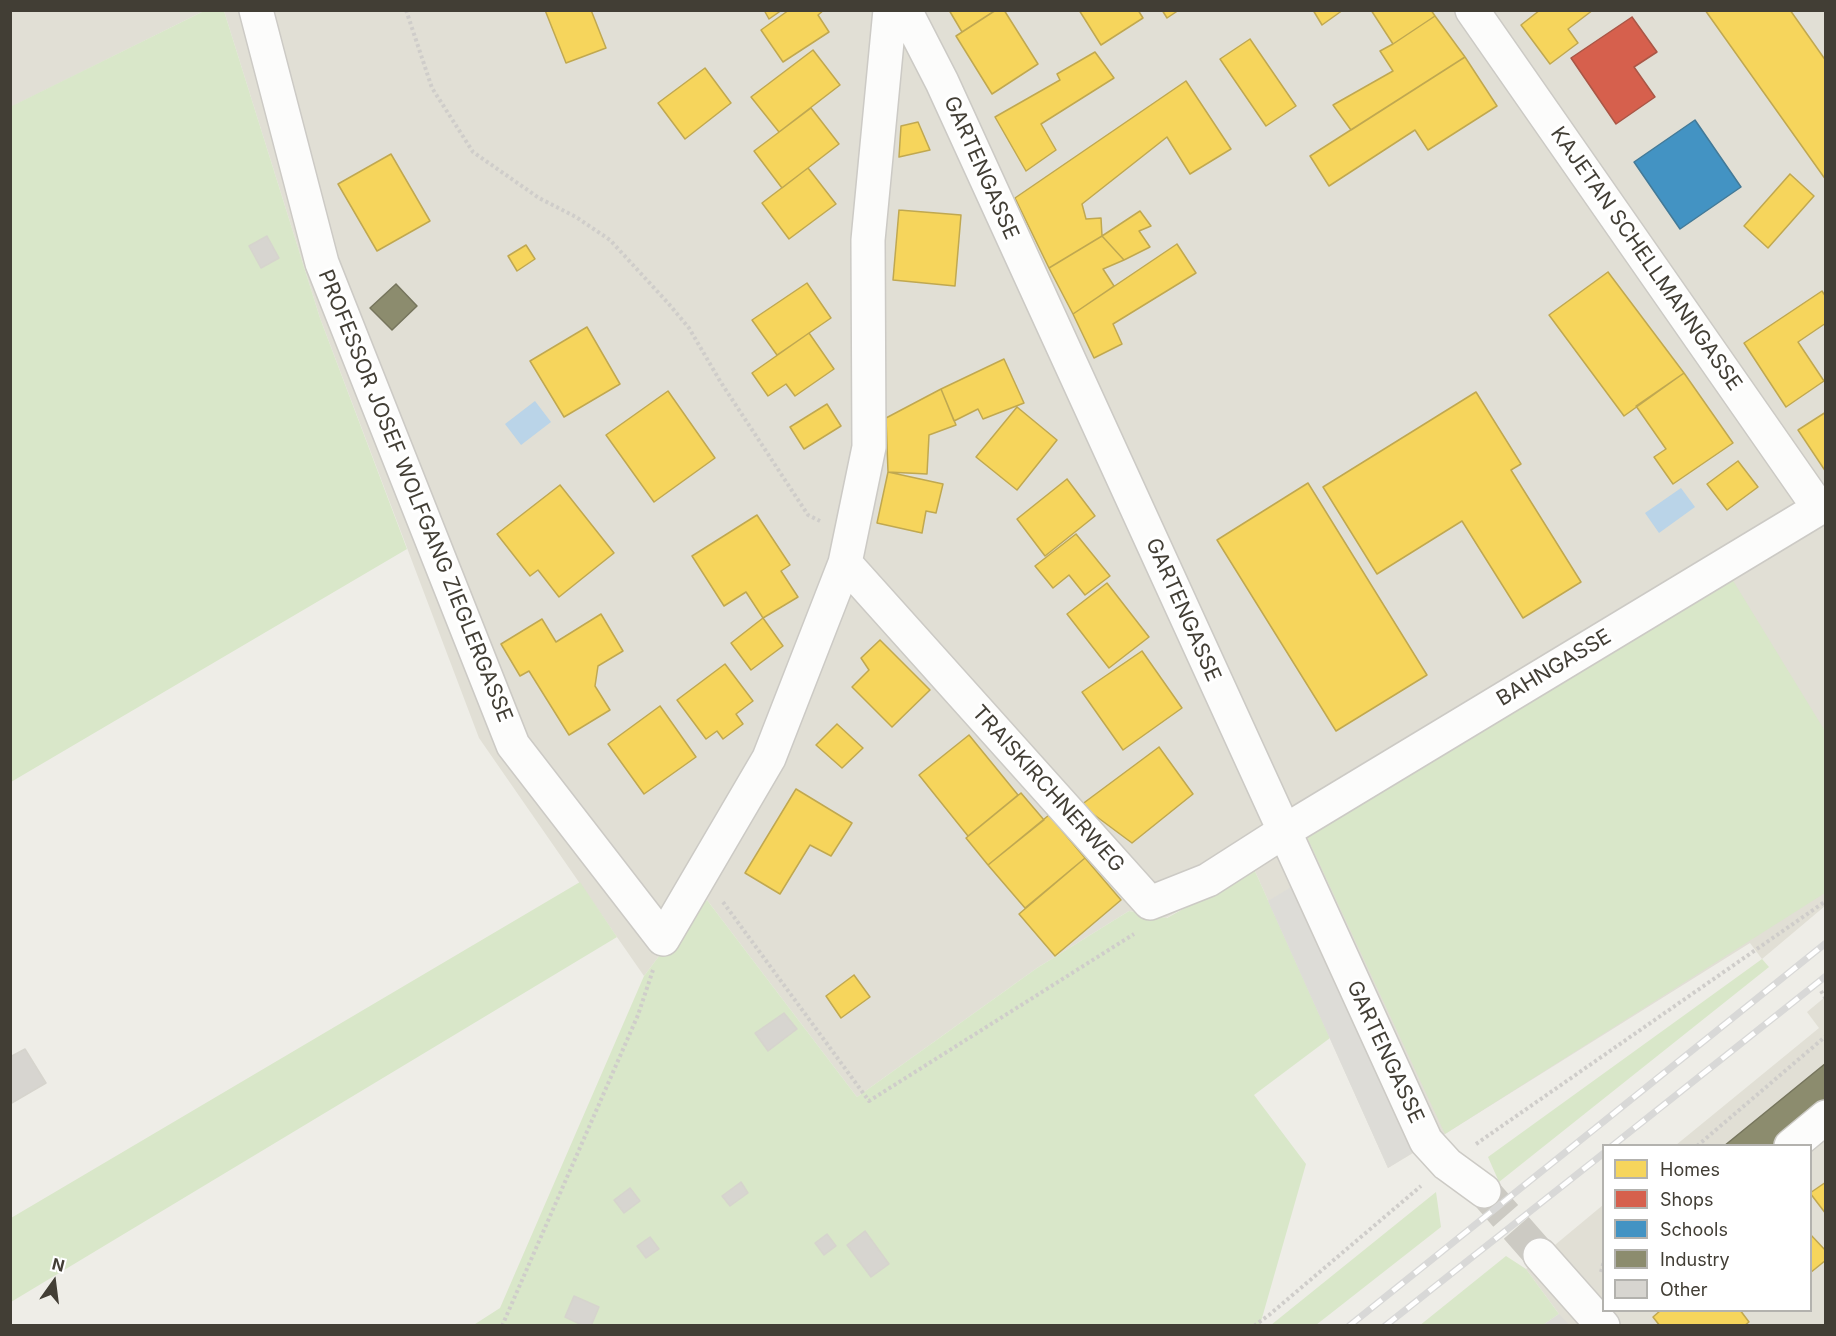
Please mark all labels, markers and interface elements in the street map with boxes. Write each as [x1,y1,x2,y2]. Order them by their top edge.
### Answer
street label: GARTENGASSE [938,92,1024,244]
street label: KAJETAN SCHELLMANNGASSE [1545,122,1747,396]
street label: PROFESSOR JOSEF WOLFGANG ZIEGLERGASSE [312,266,518,726]
street label: GARTENGASSE [1140,534,1226,686]
street label: BAHNGASSE [1492,624,1616,712]
street label: TRAISKIRCHNERWEG [966,700,1130,878]
street label: GARTENGASSE [1341,977,1429,1127]
legend [1602,1144,1812,1312]
text: Homes [1660,1159,1720,1180]
text: Shops [1660,1189,1714,1210]
text: Schools [1660,1219,1728,1240]
text: Industry [1660,1249,1730,1270]
north arrow [24,1252,84,1312]
text: N [50,1253,67,1276]
text: Other [1660,1279,1708,1300]

